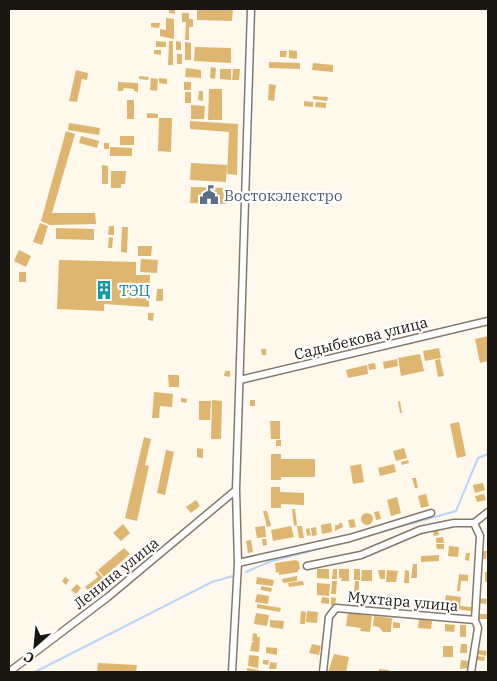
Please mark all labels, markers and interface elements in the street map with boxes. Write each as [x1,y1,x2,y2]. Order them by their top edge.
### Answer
public building icon: Востокэлекстро [198,184,220,206]
place label: Востокэлекстро [224,186,342,205]
building icon: ТЭЦ [93,279,115,301]
place label: ТЭЦ [119,281,150,300]
street label: Садыбекова улица [292,312,430,364]
street label: Ленина улица [70,533,162,613]
street label: Мухтара улица [347,587,459,615]
north arrow [10,621,60,671]
text: С [21,647,37,668]

